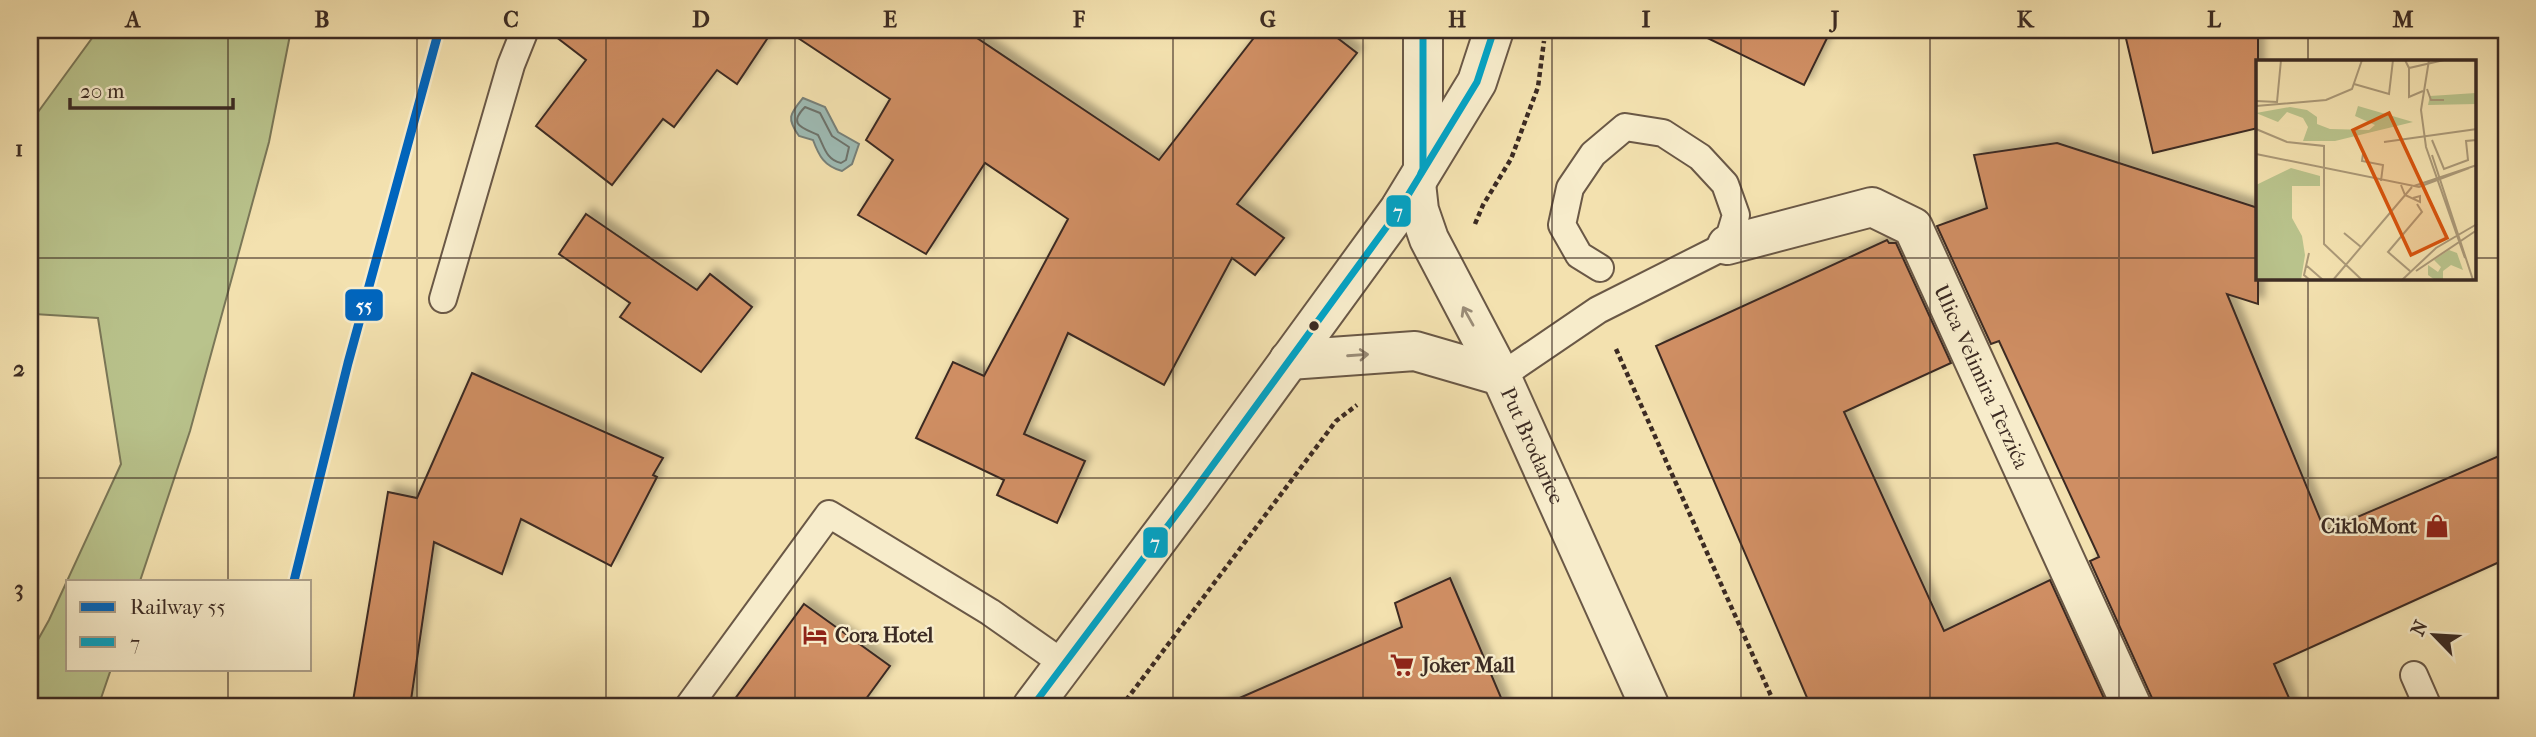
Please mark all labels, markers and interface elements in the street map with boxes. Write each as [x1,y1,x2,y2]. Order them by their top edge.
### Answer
text: A [124,6,142,33]
text: B [315,6,330,33]
text: C [503,6,519,33]
text: D [692,6,710,33]
text: E [883,6,897,33]
text: F [1072,6,1086,33]
text: G [1260,6,1276,33]
text: H [1448,6,1466,33]
text: I [1642,6,1651,33]
text: J [1829,6,1840,33]
text: K [2017,6,2036,33]
text: L [2207,6,2222,33]
text: M [2392,6,2414,33]
inset map [2256,60,2476,280]
scale bar [70,66,233,110]
text: 20 m [80,79,125,103]
text: 1 [15,135,23,162]
line badge: 7 [1385,194,1412,228]
text: 7 [1392,201,1403,223]
street label: Ulica Velimira Terzića [1929,281,2034,473]
line badge: 55 [344,288,384,322]
text: 55 [356,295,372,317]
one-way arrow [1461,307,1475,327]
unlabelled marker [1307,319,1321,333]
one-way arrow [1346,348,1368,361]
text: 2 [13,355,25,382]
street label: Put Brodarice [1496,384,1569,508]
shop icon: CikloMont [2423,512,2451,540]
place label: CikloMont [2321,514,2417,538]
line badge: 7 [1142,526,1169,559]
text: 7 [1149,532,1160,554]
text: 3 [14,575,24,602]
legend [66,580,312,670]
text: Railway 55 [130,595,226,619]
north arrow [2400,600,2470,670]
text: N [2406,617,2433,639]
hotel icon: Cora Hotel [801,621,829,649]
place label: Cora Hotel [835,623,933,647]
text: 7 [130,631,140,655]
supermarket icon: Joker Mall [1388,651,1416,679]
place label: Joker Mall [1420,653,1515,677]

